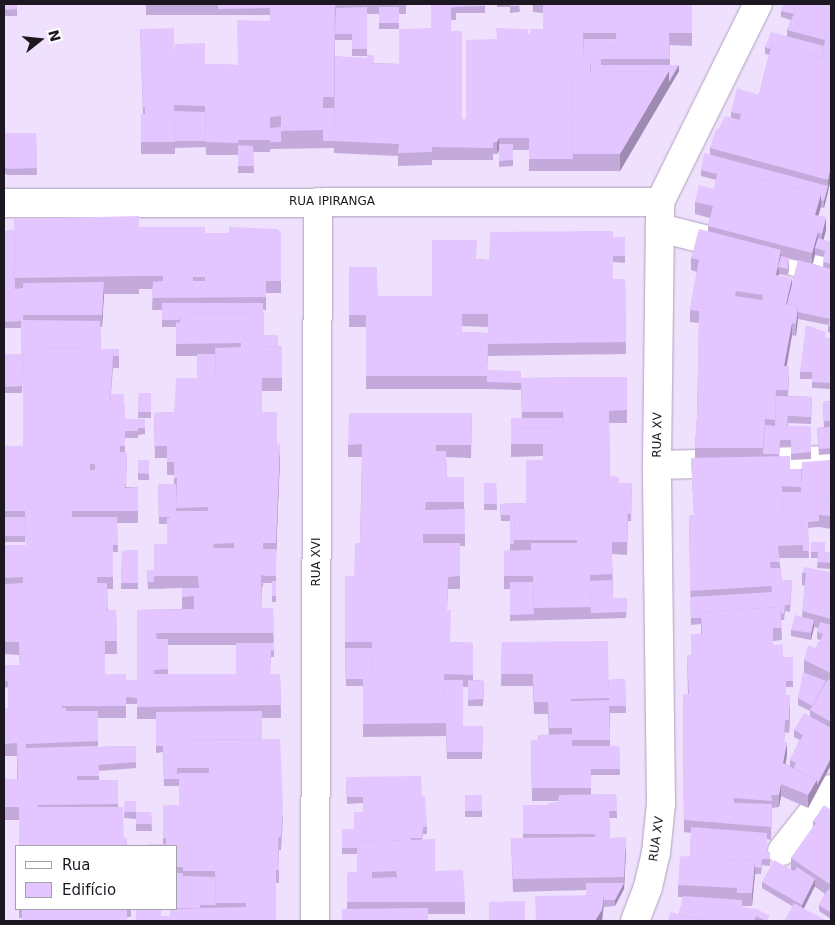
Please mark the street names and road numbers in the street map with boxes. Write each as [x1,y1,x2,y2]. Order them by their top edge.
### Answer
street label: RUA IPIRANGA [289,195,375,209]
street label: RUA XV [650,412,666,458]
street label: RUA XVI [310,537,324,587]
street label: RUA XV [647,815,667,863]

